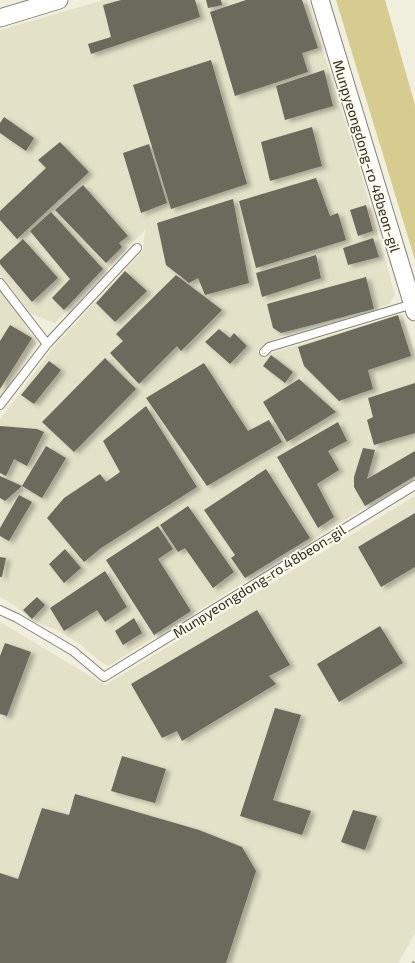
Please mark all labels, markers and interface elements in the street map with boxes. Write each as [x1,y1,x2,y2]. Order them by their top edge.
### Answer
street label: Munpyeongdong-ro 48beon-gil [330,58,405,255]
street label: Munpyeongdong-ro 48beon-gil [170,520,349,641]

